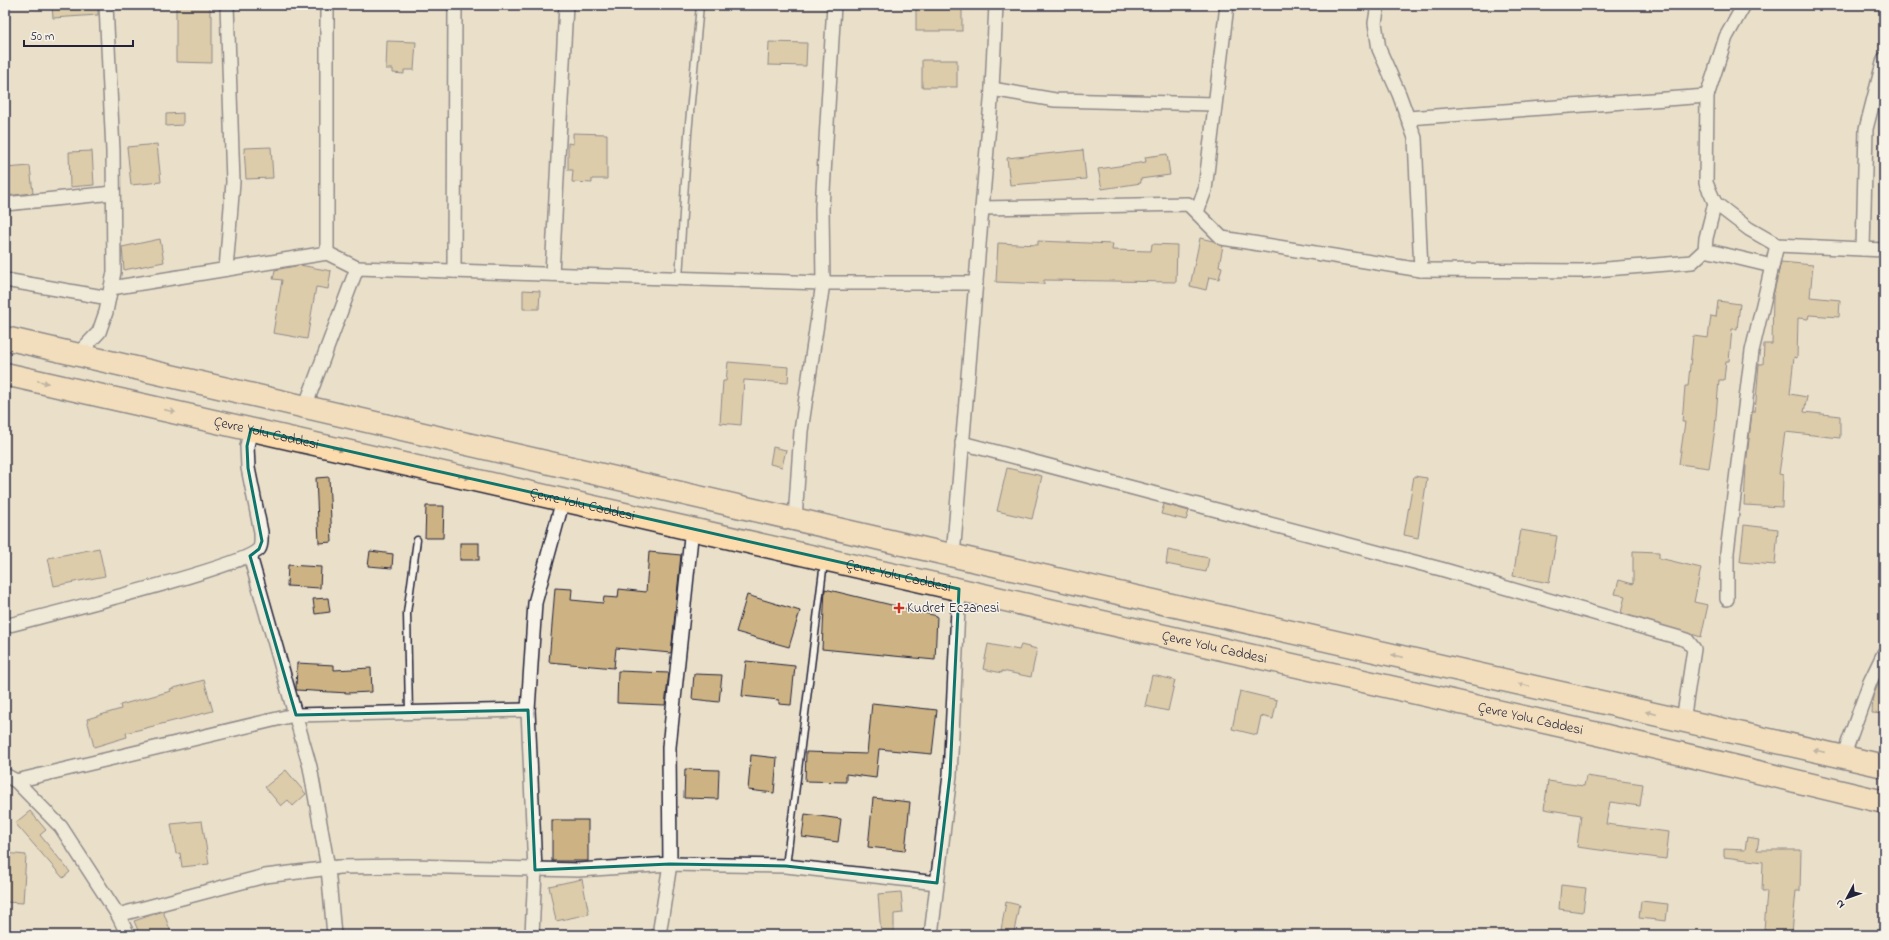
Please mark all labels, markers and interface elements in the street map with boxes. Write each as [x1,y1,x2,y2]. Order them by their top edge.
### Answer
scale bar [24,22,133,48]
text: 50 m [30,28,54,46]
one-way arrow [37,380,49,386]
one-way arrow [164,408,176,414]
street label: Çevre Yolu Caddesi [212,411,321,455]
one-way arrow [331,446,344,452]
one-way arrow [458,475,471,481]
street label: Çevre Yolu Caddesi [528,482,637,527]
street label: Çevre Yolu Caddesi [844,554,953,598]
place label: Kudret Eczanesi [907,598,999,619]
marker: Kudret Eczanesi [894,603,904,613]
street label: Çevre Yolu Caddesi [1160,625,1269,669]
one-way arrow [1391,653,1403,659]
one-way arrow [1518,681,1530,687]
street label: Çevre Yolu Caddesi [1476,697,1585,741]
one-way arrow [1645,710,1657,716]
one-way arrow [1812,748,1825,754]
north arrow [1827,878,1867,918]
text: N [1832,896,1849,912]

